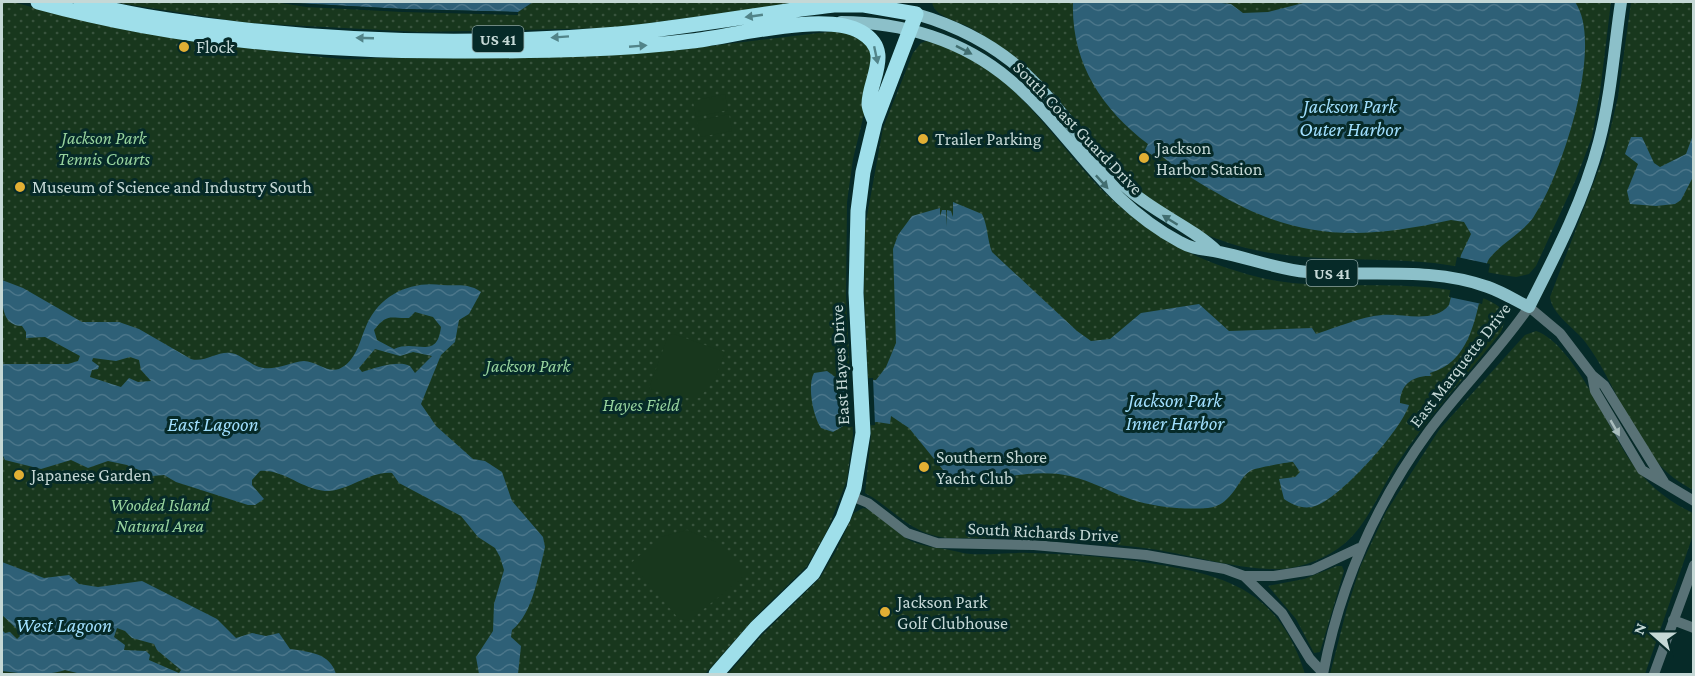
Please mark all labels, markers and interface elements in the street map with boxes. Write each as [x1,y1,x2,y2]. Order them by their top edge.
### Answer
one-way arrow [744,11,763,20]
road number: US 41 [472,26,524,52]
one-way arrow [550,33,569,42]
one-way arrow [356,34,375,43]
place label: Flock [196,37,235,57]
marker: Flock [177,40,191,54]
one-way arrow [629,41,648,50]
one-way arrow [956,45,973,55]
one-way arrow [872,46,881,65]
street label: South Coast Guard Drive [1009,57,1147,199]
water label: Jackson Park Outer Harbor [1299,95,1402,140]
park label: Jackson Park Tennis Courts [58,128,151,169]
place label: Trailer Parking [935,129,1042,149]
marker: Trailer Parking [916,132,930,146]
place label: Jackson Harbor Station [1154,138,1263,179]
marker: Jackson Harbor Station [1137,151,1151,165]
one-way arrow [1095,174,1108,189]
place label: Museum of Science and Industry South [32,177,312,197]
marker: Museum of Science and Industry South [13,180,27,194]
one-way arrow [1162,215,1178,226]
road number: US 41 [1306,260,1358,286]
street label: East Marquette Drive [1405,299,1515,431]
street label: East Hayes Drive [827,304,853,426]
park label: Jackson Park [483,356,572,376]
water label: Jackson Park Inner Harbor [1125,389,1225,434]
park label: Hayes Field [603,395,680,415]
water label: East Lagoon [167,413,259,436]
one-way arrow [1610,420,1621,436]
place label: Southern Shore Yacht Club [936,447,1047,488]
marker: Southern Shore Yacht Club [917,460,931,474]
place label: Japanese Garden [29,465,151,485]
marker: Japanese Garden [12,468,26,482]
park label: Wooded Island Natural Area [110,495,210,536]
street label: South Richards Drive [967,518,1119,546]
place label: Jackson Park Golf Clubhouse [895,592,1008,633]
north arrow [1623,604,1683,664]
marker: Jackson Park Golf Clubhouse [878,605,892,619]
water label: West Lagoon [16,614,112,637]
text: N [1630,621,1649,637]

